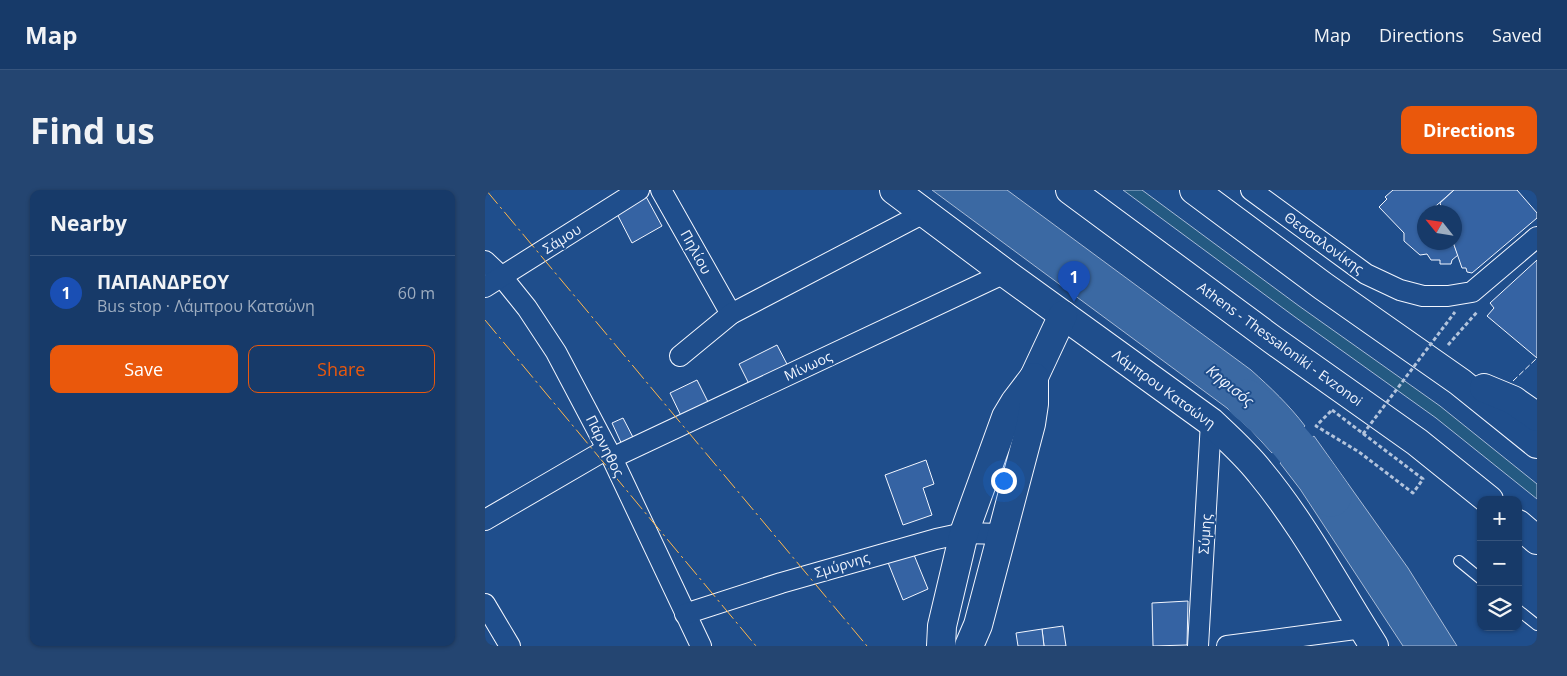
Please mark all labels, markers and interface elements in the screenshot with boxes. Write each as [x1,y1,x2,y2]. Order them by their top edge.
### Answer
text: Map [25,18,77,51]
text: Map [1314,23,1351,47]
text: Directions [1379,23,1464,47]
text: Saved [1492,23,1542,47]
button: Directions [1401,106,1537,154]
text: Find us [30,107,155,154]
north arrow [1417,205,1462,250]
street label: Θεσσαλονίκης [1281,207,1368,278]
text: Nearby [50,209,127,237]
street label: Σάμου [539,219,585,258]
street label: Πηλίου [676,226,716,277]
pin: 1 [1058,261,1090,302]
text: ΠΑΠΑΝΔΡΕΟΥ [97,269,229,295]
street label: Athens - Thessaloniki - Evzonoi [1194,277,1367,410]
text: 1 [61,282,71,304]
text: 60 m [398,282,435,304]
text: Bus stop · Λάμπρου Κατσώνη [97,295,315,317]
button: Save [50,345,238,393]
button: Share [248,345,435,393]
street label: Λάμπρου Κατσώνη [1109,345,1220,432]
street label: Μίνωος [781,346,835,385]
water label: Κηφισός [1203,360,1259,411]
street label: Πάρνηθος [582,412,629,480]
your location [991,468,1017,494]
map controls [1477,496,1522,631]
button: + [1477,496,1522,541]
street label: Σύμης [1194,513,1215,555]
button: − [1477,541,1522,586]
street label: Σμύρνης [812,547,872,582]
button: layers [1477,586,1522,631]

